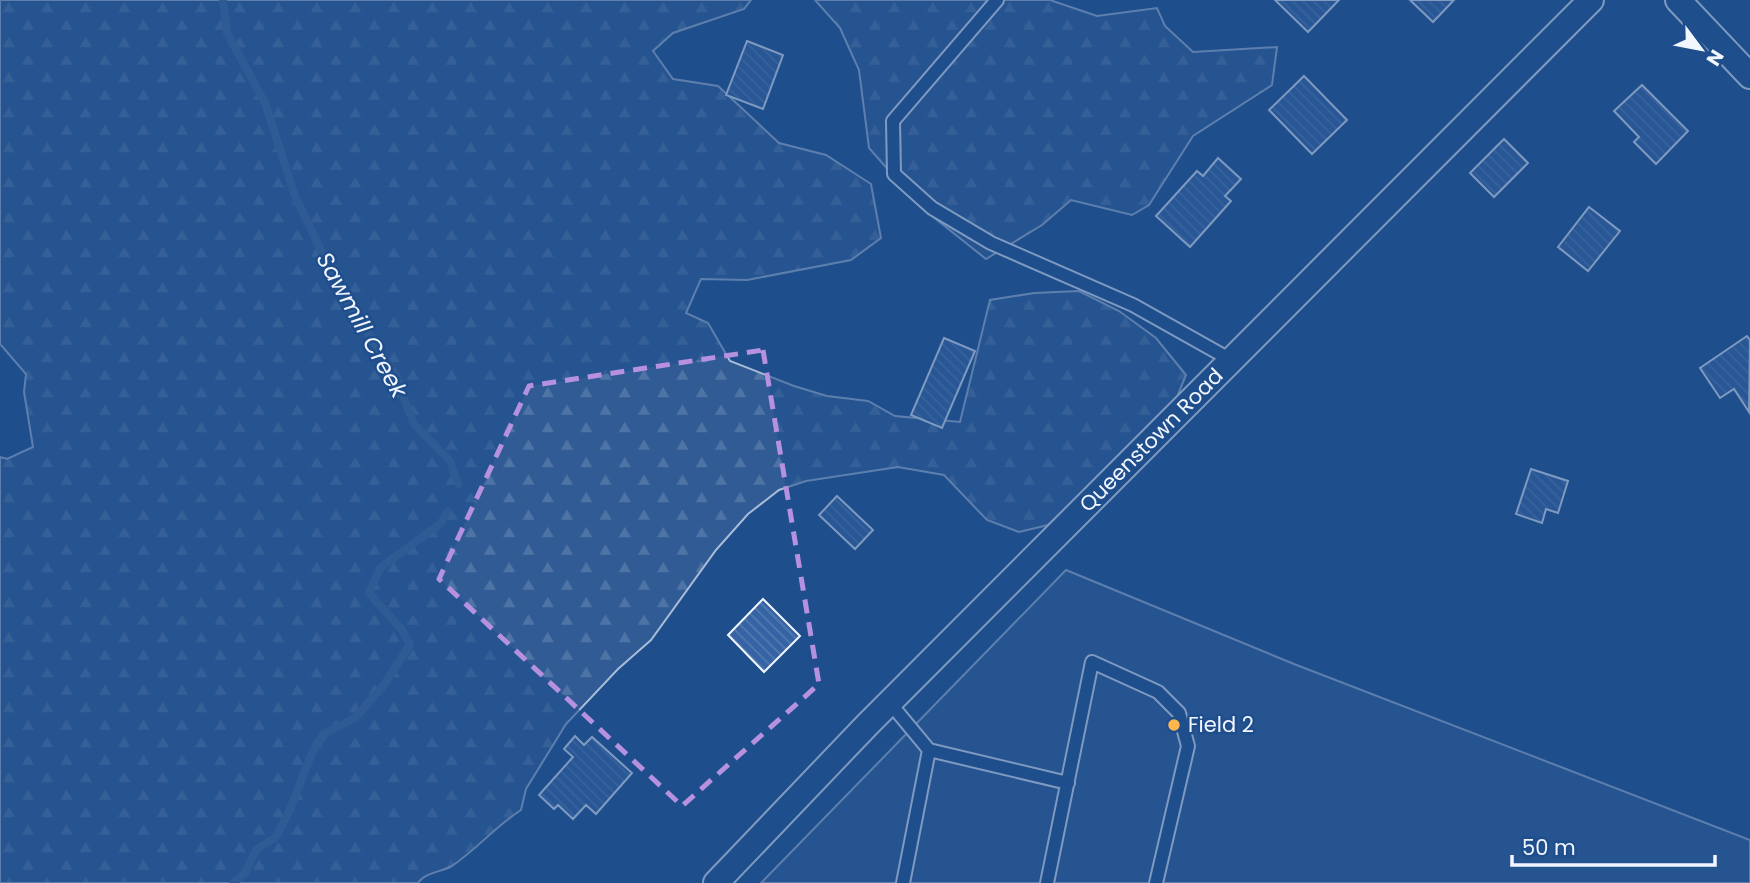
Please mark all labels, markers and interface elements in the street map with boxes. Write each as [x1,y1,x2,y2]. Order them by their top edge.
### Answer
north arrow [1666,14,1736,84]
text: N [1700,45,1730,71]
water label: Sawmill Creek [309,246,416,405]
street label: Queenstown Road [1073,362,1229,518]
place label: Field 2 [1188,710,1254,739]
marker: Field 2 [1166,717,1182,733]
scale bar [1512,824,1715,868]
text: 50 m [1522,833,1576,862]

